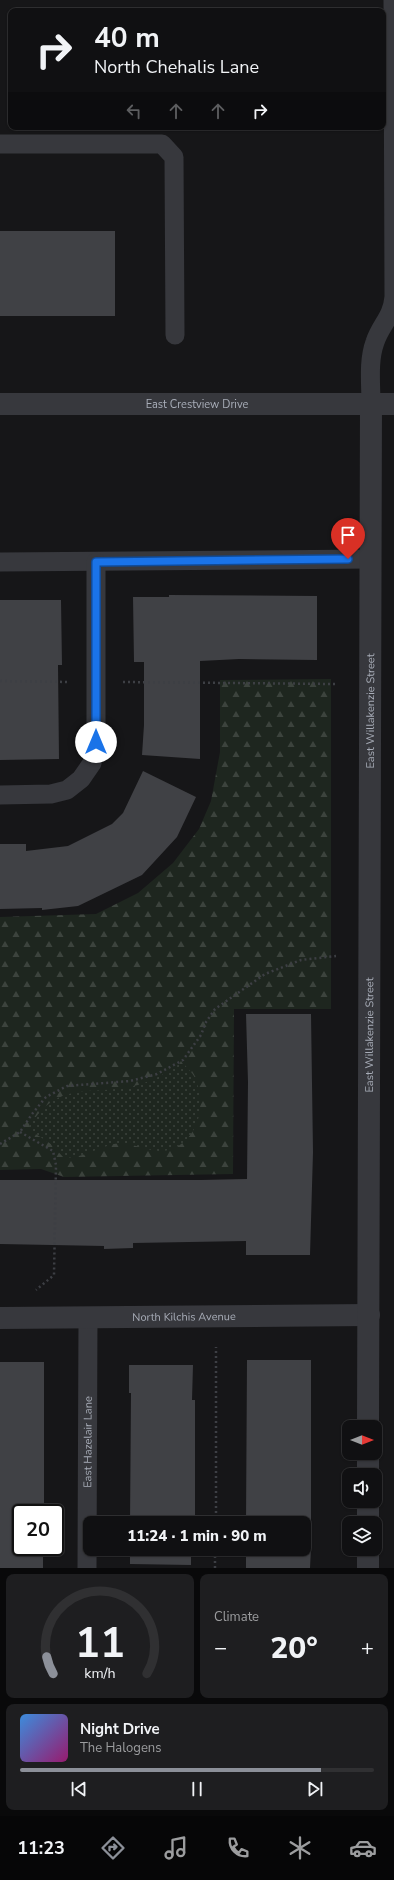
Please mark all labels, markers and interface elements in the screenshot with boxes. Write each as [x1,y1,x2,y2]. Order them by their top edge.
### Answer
text: 40 m [94,19,160,57]
icon: right [28,24,80,76]
text: North Chehalis Lane [94,55,259,79]
icon: left [123,100,145,122]
icon: ahead [165,100,187,122]
icon: ahead [207,100,229,122]
icon: right [249,100,271,122]
street label: East Crestview Drive [146,397,248,412]
pin [331,518,365,559]
icon: arrive [337,524,359,546]
street label: East Willakenzie Street [363,653,378,769]
position arrow [75,721,117,763]
street label: East Willakenzie Street [362,977,377,1093]
street label: North Kilchis Avenue [132,1309,236,1325]
street label: East Hazelair Lane [80,1396,96,1488]
north arrow [342,1420,382,1460]
map controls [342,1420,382,1556]
button: sound [342,1468,382,1508]
speed limit sign: 20 [12,1504,64,1556]
button: layers [342,1516,382,1556]
text: 11:24 · 1 min · 90 m [127,1526,267,1546]
text: Climate [214,1608,259,1626]
text: 11 [75,1615,125,1672]
text: 20° [270,1628,318,1669]
text: − [214,1633,227,1663]
text: + [361,1633,374,1663]
text: km/h [84,1664,116,1683]
text: Night Drive [80,1719,160,1739]
text: The Halogens [80,1739,161,1757]
icon: previous [68,1778,90,1800]
icon: pause [186,1778,208,1800]
icon: next [304,1778,326,1800]
icon: directions [99,1834,127,1862]
icon: music [162,1834,190,1862]
icon: phone [224,1834,252,1862]
icon: climate [286,1834,314,1862]
icon: car [349,1834,377,1862]
text: 11:23 [17,1836,65,1860]

